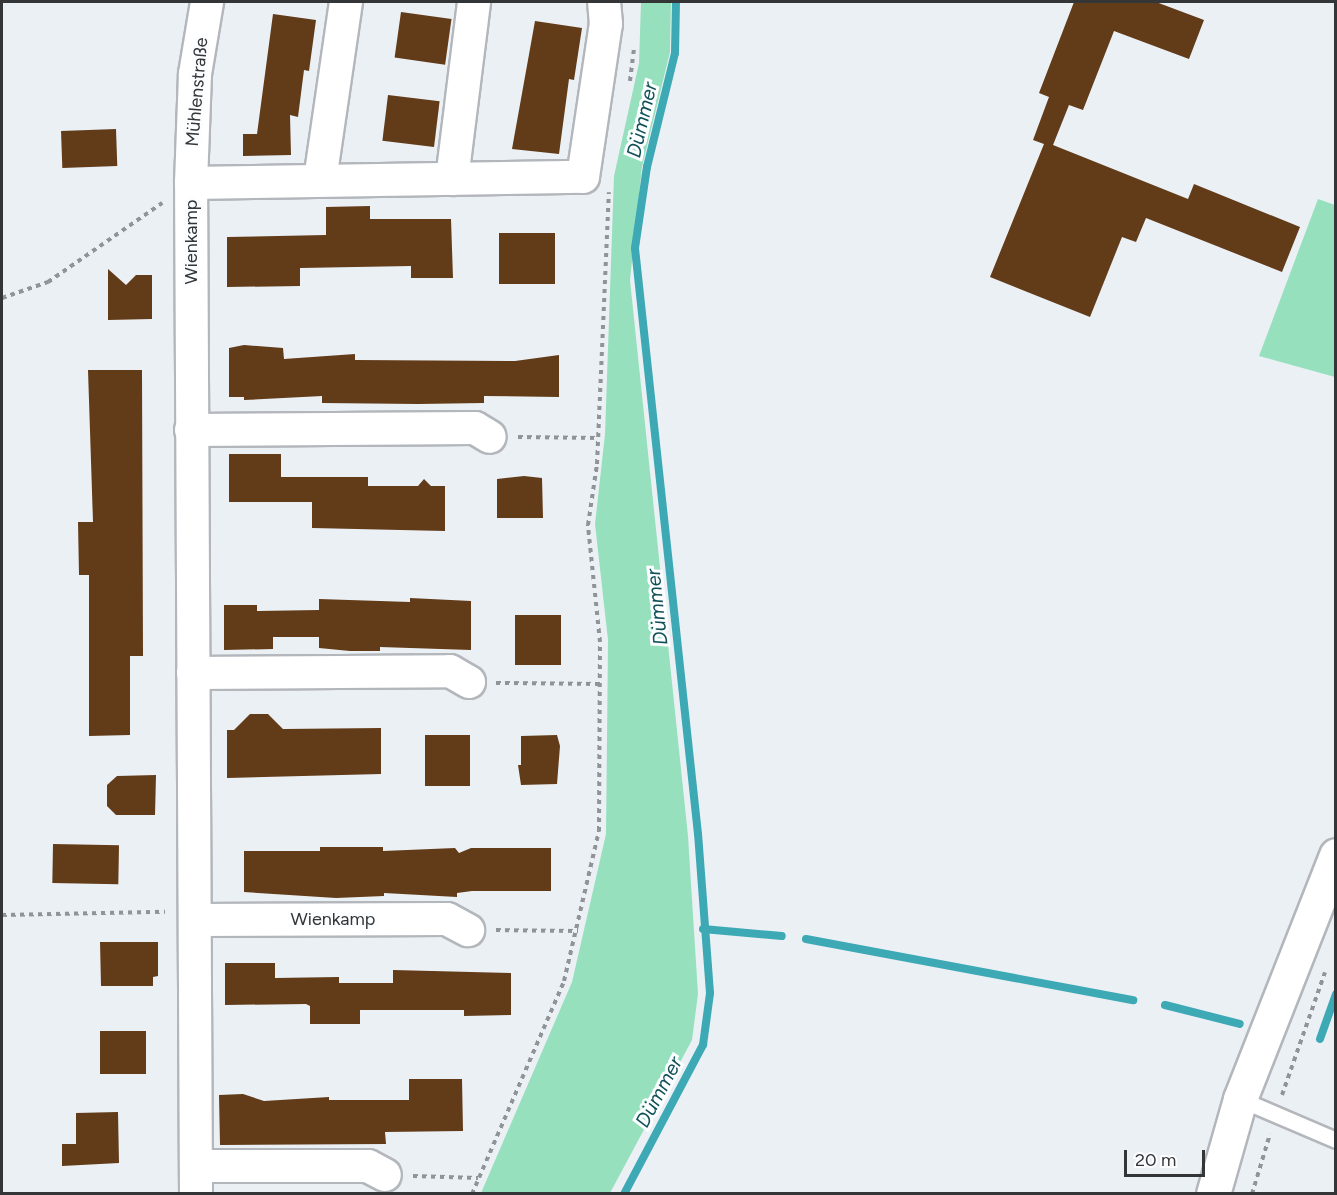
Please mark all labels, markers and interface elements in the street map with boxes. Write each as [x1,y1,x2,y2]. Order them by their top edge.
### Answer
street label: Mühlenstraße [181,36,213,148]
water label: Dümmer [622,80,662,160]
street label: Wienkamp [180,200,202,284]
water label: Dümmer [641,568,673,646]
street label: Wienkamp [291,908,375,930]
water label: Dümmer [630,1053,688,1131]
scale bar [1127,1138,1208,1176]
text: 20 m [1135,1149,1176,1171]

